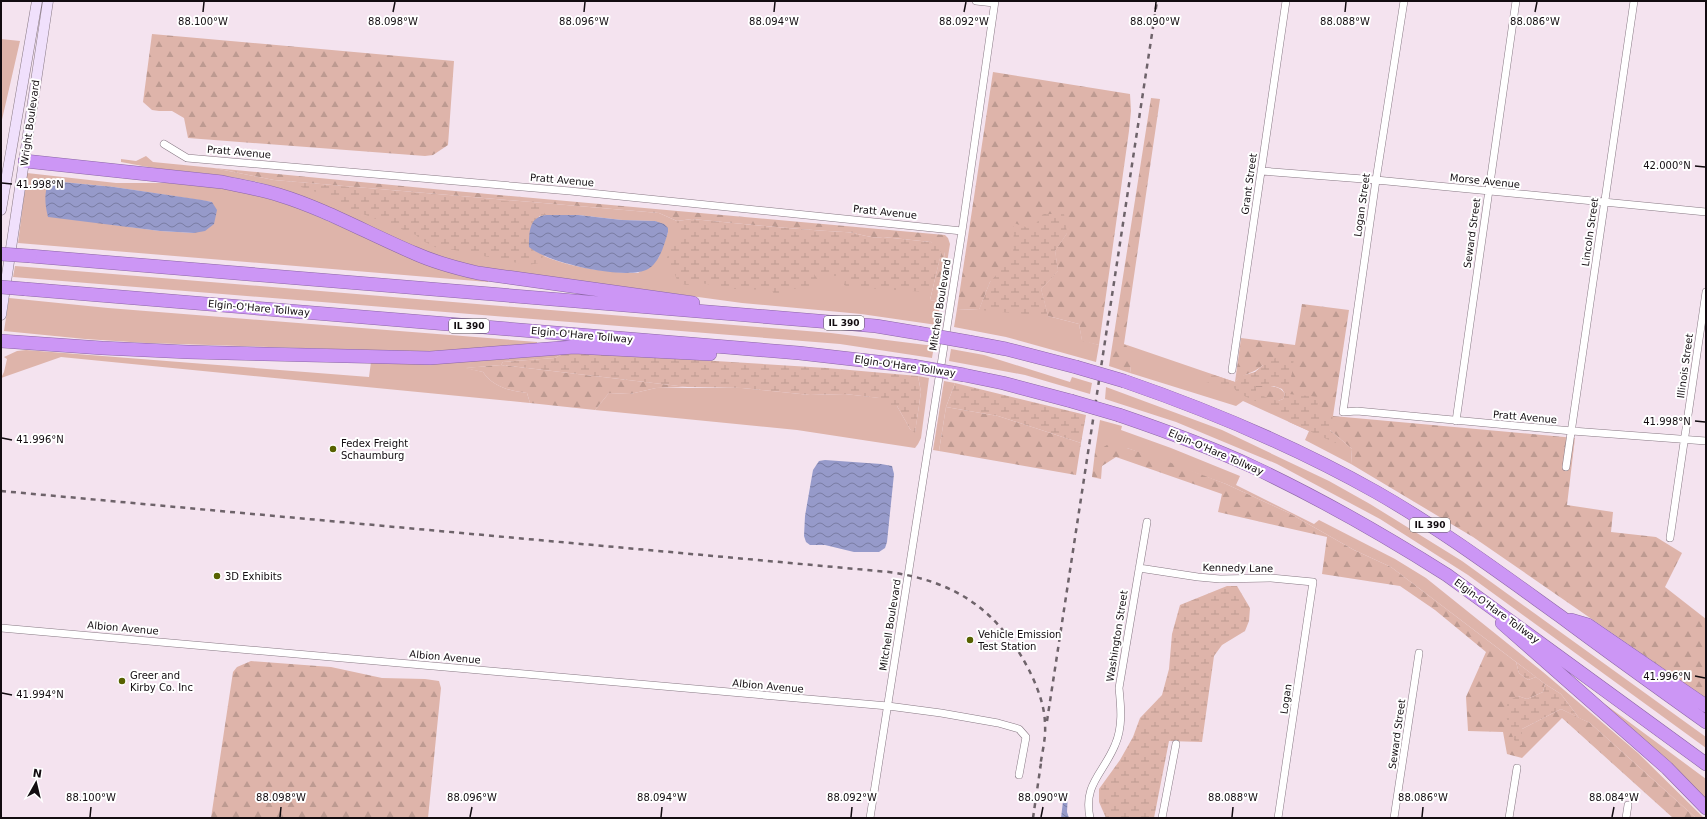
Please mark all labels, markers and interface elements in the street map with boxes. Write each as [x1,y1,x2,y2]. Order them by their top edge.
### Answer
text: 88.100°W [178,16,228,27]
text: 88.098°W [368,16,418,27]
text: 88.096°W [559,16,609,27]
text: 88.094°W [749,16,799,27]
text: 88.092°W [939,16,989,27]
text: 88.090°W [1130,16,1180,27]
text: 88.088°W [1320,16,1370,27]
text: 88.086°W [1510,16,1560,27]
street label: Wright Boulevard [19,79,41,167]
street label: Pratt Avenue [207,144,271,160]
street label: Grant Street [1239,153,1259,215]
text: 42.000°N [1643,160,1691,171]
street label: Pratt Avenue [530,172,594,188]
street label: Morse Avenue [1449,172,1521,190]
street label: Logan Street [1352,173,1372,237]
text: 41.998°N [16,179,64,190]
street label: Seward Street [1462,197,1482,269]
street label: Lincoln Street [1580,197,1600,267]
street label: Pratt Avenue [852,203,918,221]
street label: Mitchell Boulevard [927,258,953,352]
street label: Elgin-O'Hare Tollway [208,298,310,318]
road number: IL 390 [824,316,864,330]
road number: IL 390 [449,319,489,333]
street label: Elgin-O'Hare Tollway [531,325,633,345]
street label: Illinois Street [1675,333,1695,399]
street label: Elgin-O'Hare Tollway [854,353,956,379]
street label: Pratt Avenue [1493,409,1557,425]
text: 41.998°N [1643,416,1691,427]
street label: Elgin-O'Hare Tollway [1167,427,1265,477]
text: 41.996°N [16,434,64,445]
place label: Fedex Freight Schaumburg [341,438,408,461]
marker: Fedex Freight Schaumburg [328,444,338,454]
road number: IL 390 [1410,518,1450,532]
street label: Kennedy Lane [1203,562,1273,574]
marker: 3D Exhibits [212,571,222,581]
place label: 3D Exhibits [225,571,282,582]
street label: Elgin-O'Hare Tollway [1452,576,1542,646]
street label: Mitchell Boulevard [877,578,903,672]
street label: Washington Street [1104,589,1130,682]
street label: Albion Avenue [87,619,159,637]
place label: Vehicle Emission Test Station [977,629,1061,652]
marker: Vehicle Emission Test Station [965,635,975,645]
street label: Albion Avenue [409,648,481,666]
place label: Greer and Kirby Co. Inc [130,670,193,693]
text: 41.996°N [1643,671,1691,682]
marker: Greer and Kirby Co. Inc [117,676,127,686]
street label: Albion Avenue [732,677,804,695]
street label: Logan [1278,683,1294,715]
text: 41.994°N [16,689,64,700]
street label: Seward Street [1387,698,1407,770]
north arrow [16,763,56,803]
text: N [32,767,43,781]
text: 88.100°W [66,792,116,803]
text: 88.098°W [256,792,306,803]
text: 88.096°W [447,792,497,803]
text: 88.094°W [637,792,687,803]
text: 88.092°W [827,792,877,803]
text: 88.090°W [1018,792,1068,803]
text: 88.088°W [1208,792,1258,803]
text: 88.086°W [1398,792,1448,803]
text: 88.084°W [1589,792,1639,803]

